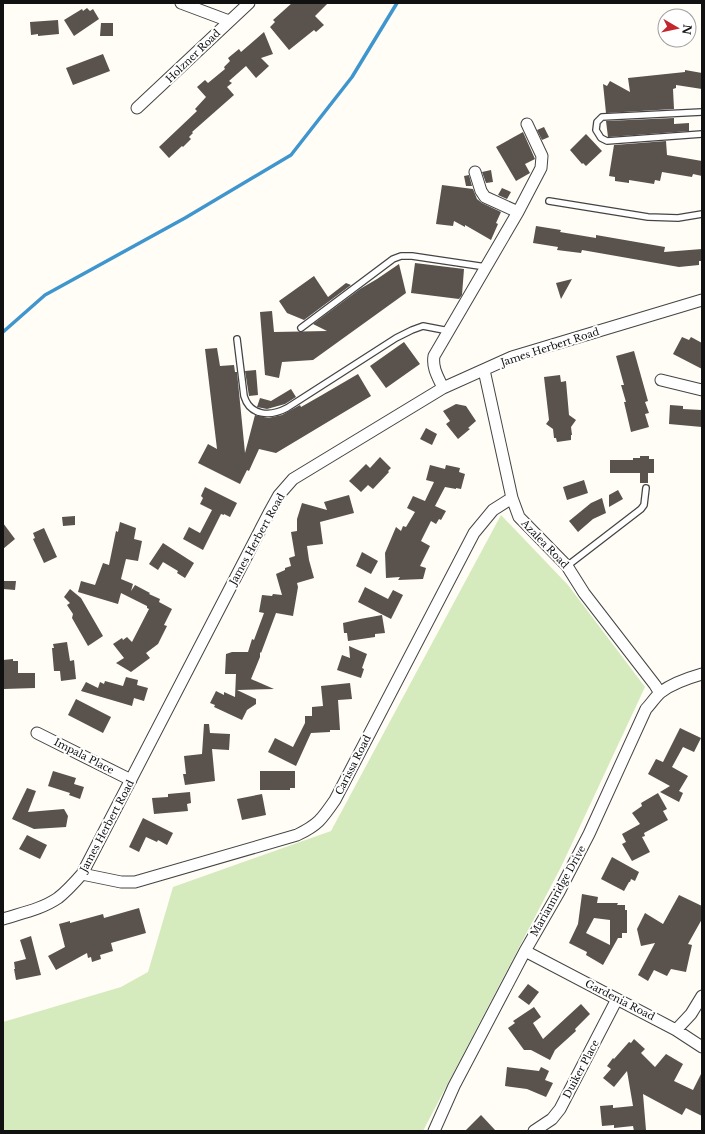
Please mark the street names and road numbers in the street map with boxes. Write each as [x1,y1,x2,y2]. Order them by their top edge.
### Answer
street label: Holzner Road [163,27,223,85]
street label: James Herbert Road [497,325,601,370]
street label: James Herbert Road [225,491,288,589]
street label: Azalea Road [518,516,572,571]
street label: Carissa Road [332,733,374,797]
street label: Impala Place [52,735,116,777]
street label: James Herbert Road [76,777,137,876]
street label: Mariannridge Drive [528,843,589,939]
street label: Gardenia Road [583,977,657,1023]
street label: Duiker Place [560,1037,602,1101]

